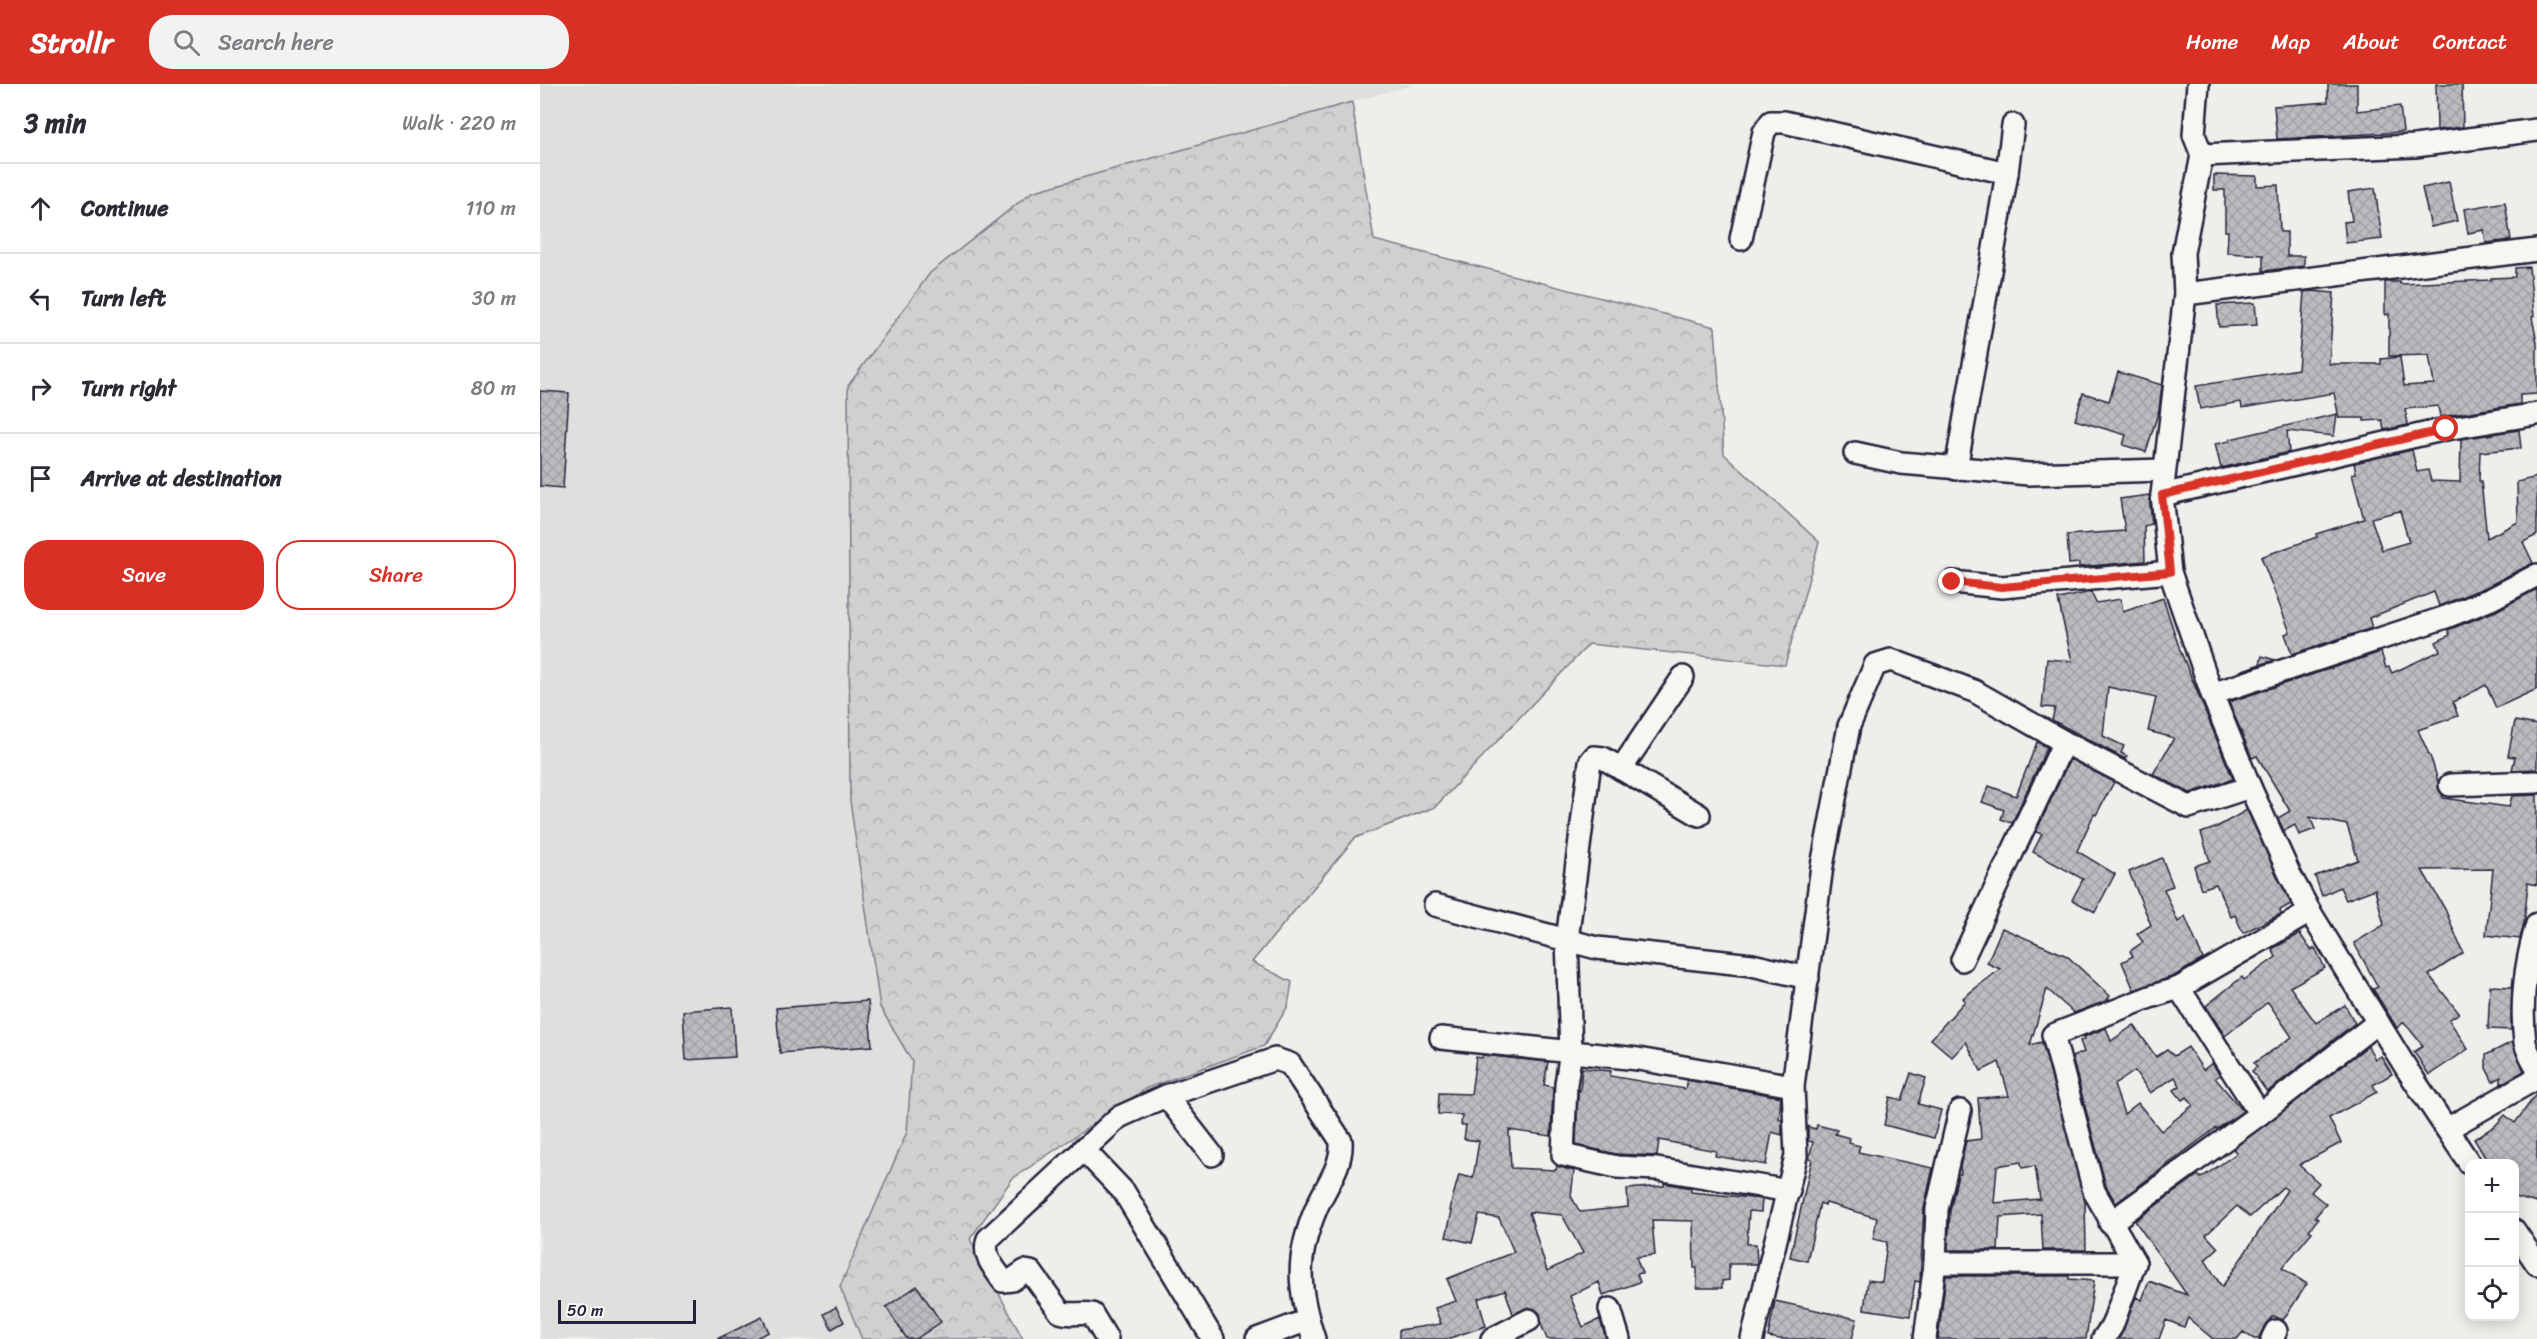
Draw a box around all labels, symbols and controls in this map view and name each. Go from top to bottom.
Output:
search box [149,15,569,69]
text: Strollr [30,18,113,67]
text: Search here [218,23,334,62]
text: Home [2186,23,2238,61]
text: Map [2271,23,2310,61]
text: About [2343,23,2400,61]
text: Contact [2433,23,2507,61]
icon: search [170,26,203,59]
text: 3 min [24,100,86,146]
text: Walk · 220 m [402,106,516,141]
text: Continue [81,189,169,228]
text: 110 m [466,191,516,226]
icon: ahead [24,192,57,225]
text: Turn left [81,279,166,318]
text: 30 m [472,281,516,316]
icon: left [24,282,57,315]
text: Turn right [81,369,176,408]
text: 80 m [471,371,516,406]
icon: right [24,372,57,405]
route start [2432,415,2458,441]
text: Arrive at destination [81,459,282,498]
icon: arrive [24,462,57,495]
button: Save [24,540,264,610]
button: Share [276,540,516,610]
route end [1938,568,1964,594]
map controls [2465,1159,2519,1321]
button: + [2465,1159,2519,1213]
button: − [2465,1213,2519,1267]
button: locate [2465,1267,2519,1321]
text: 50 m [567,1296,603,1325]
scale bar [558,1297,696,1324]

